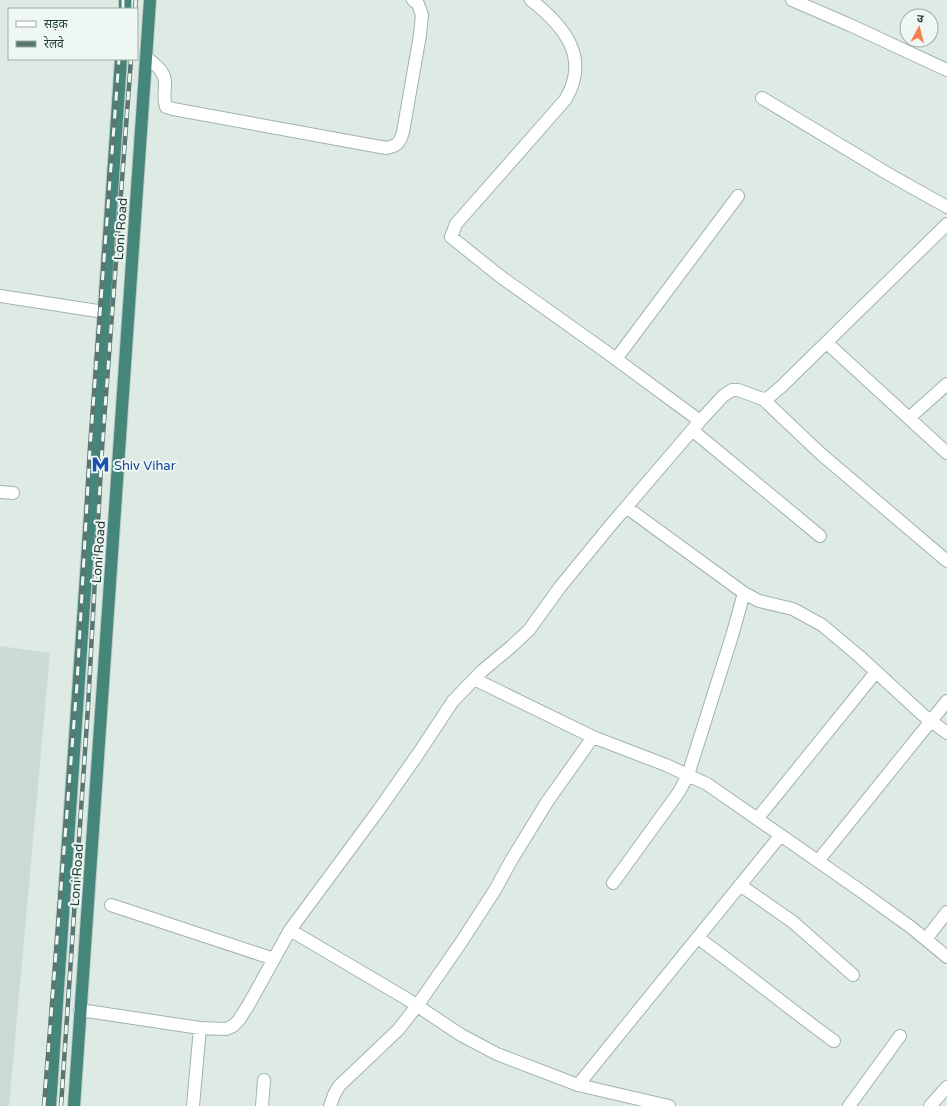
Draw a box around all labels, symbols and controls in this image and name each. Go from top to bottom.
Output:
legend [8,8,138,60]
north arrow [899,8,939,48]
text: उ [916,12,925,25]
text: सड़क [44,17,69,31]
text: रेलवे [44,36,64,51]
street label: Loni Road [111,197,131,261]
metro station icon: Shiv Vihar [91,455,111,475]
place label: Shiv Vihar [114,458,176,474]
street label: Loni Road [89,520,109,584]
street label: Loni Road [67,843,87,907]

